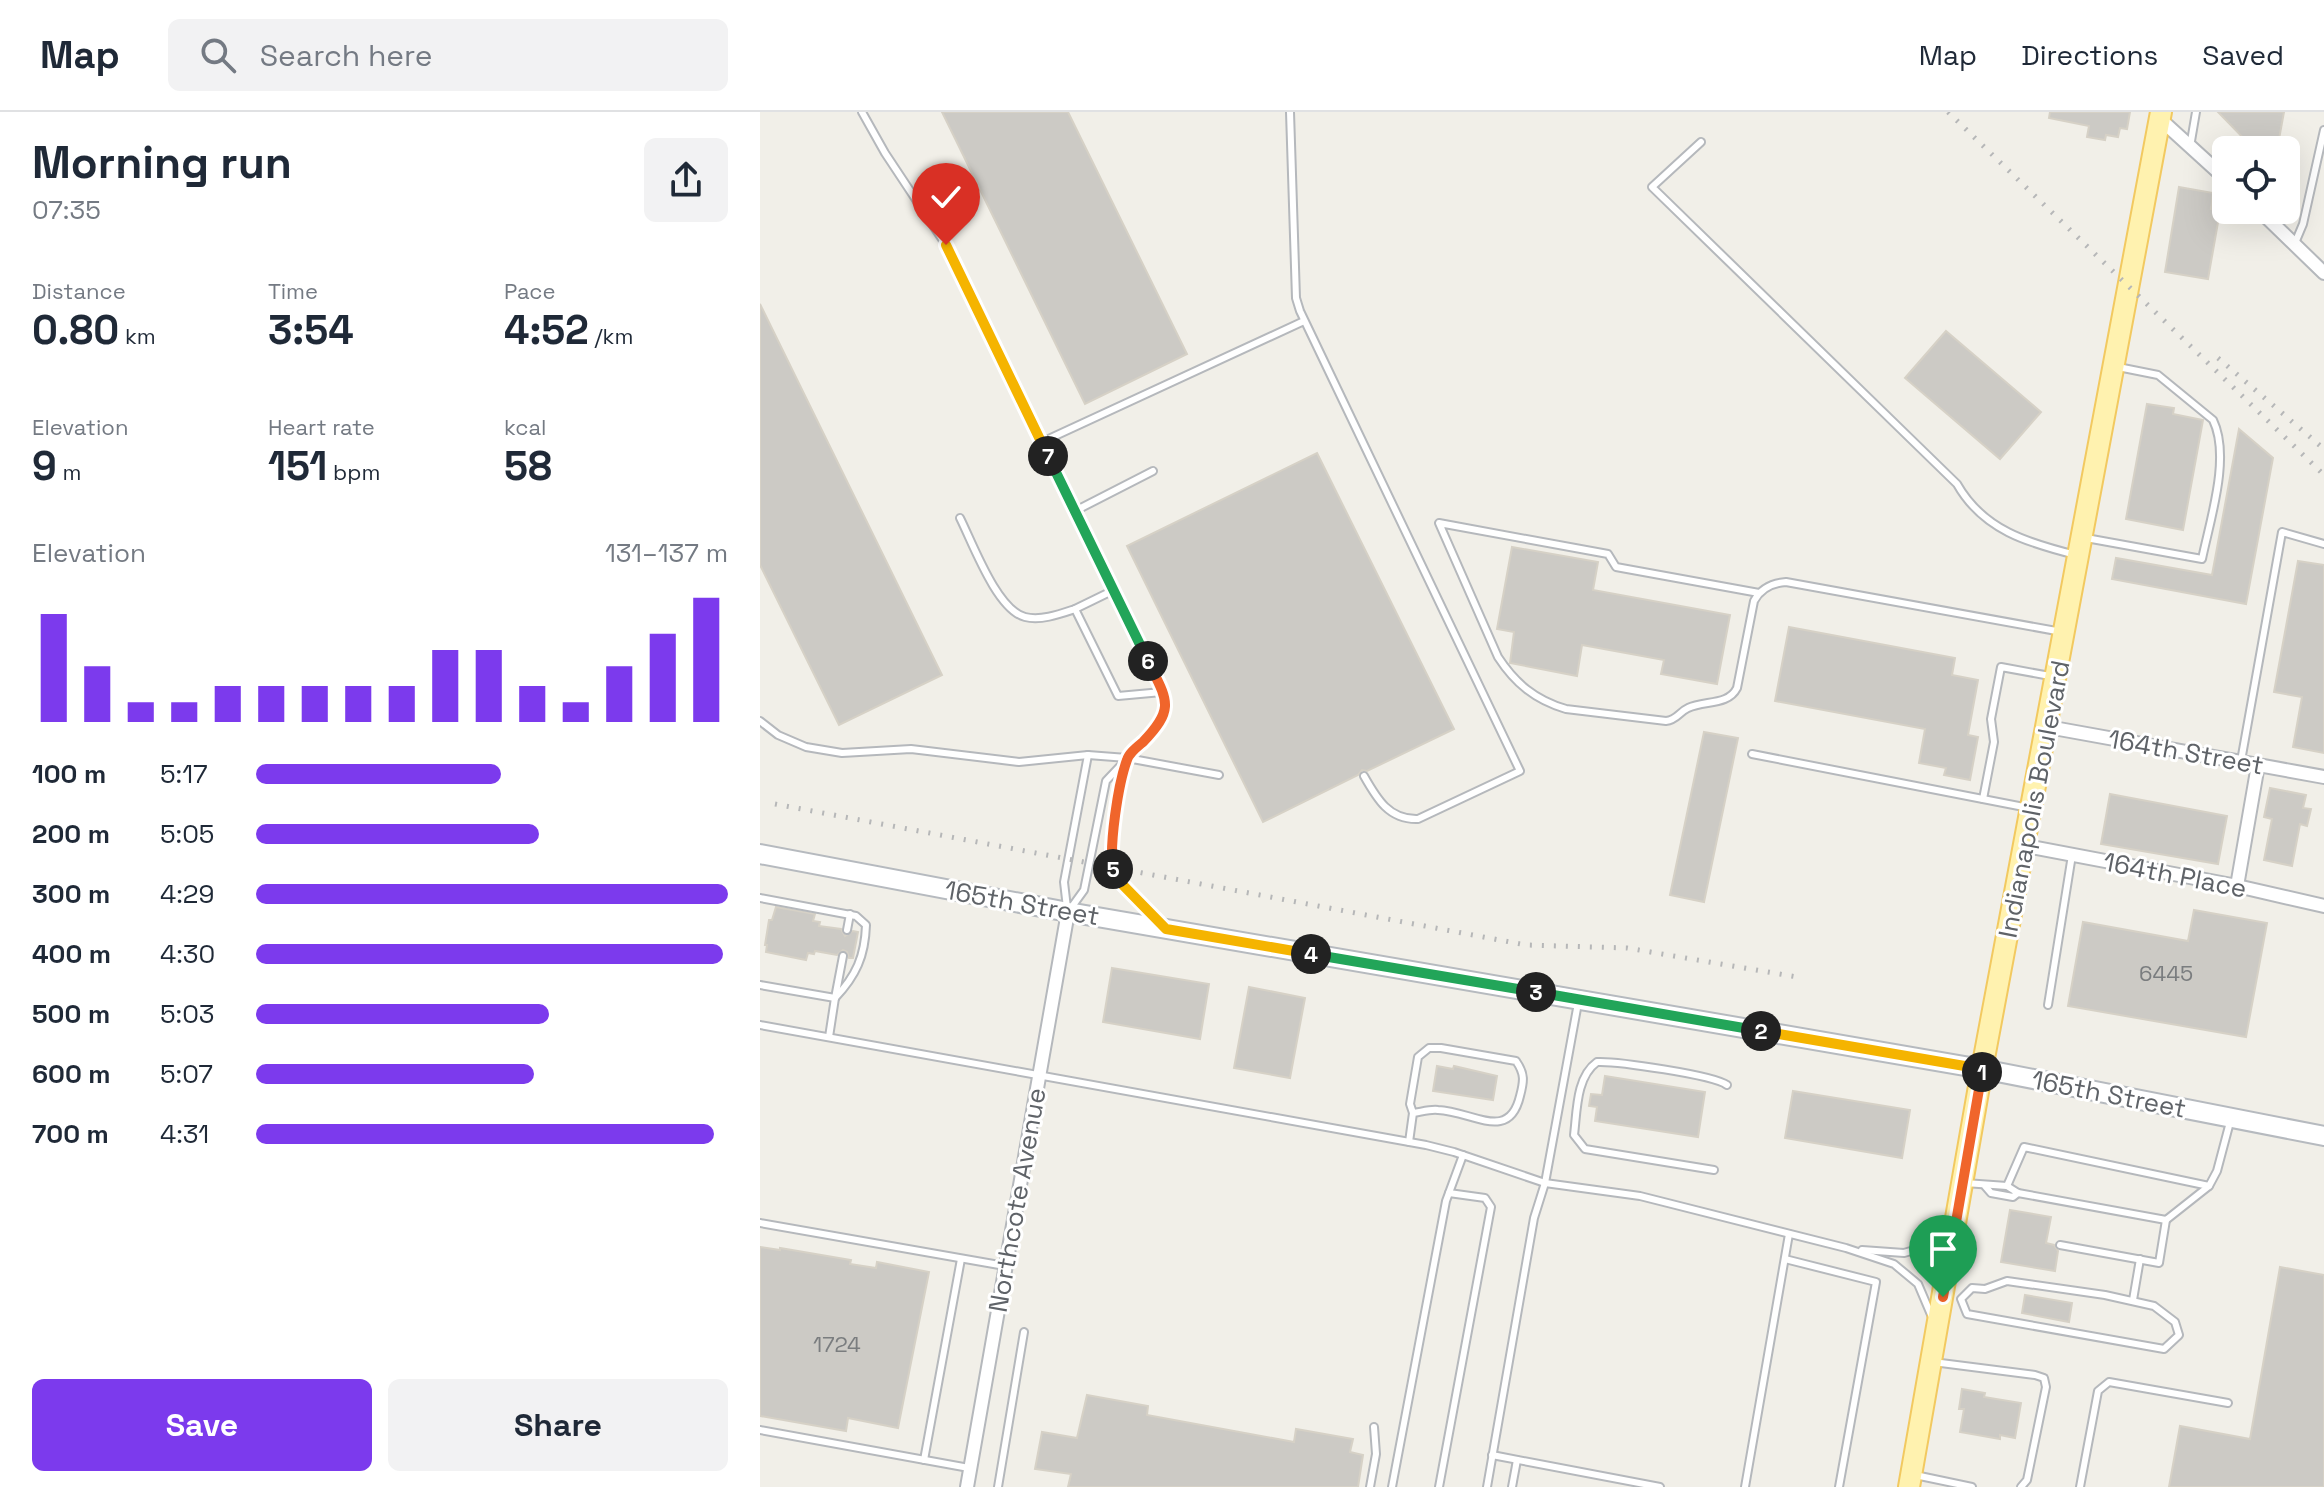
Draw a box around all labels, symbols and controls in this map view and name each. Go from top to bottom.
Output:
search box [168,19,728,91]
text: Map [40,31,120,79]
icon: search [196,33,240,77]
text: Search here [260,36,433,75]
text: Map [1919,37,1977,73]
text: Directions [2021,37,2158,73]
text: Saved [2202,37,2284,73]
text: Morning run [32,135,292,191]
map controls [2212,136,2300,224]
button: locate [2212,136,2300,224]
button: share [644,138,728,222]
pin [912,163,980,245]
icon: check [924,175,968,219]
text: 07:35 [32,193,101,227]
text: Distance [32,277,126,305]
text: Time [268,277,318,305]
text: Pace [504,277,556,305]
text: 0.80 [32,305,119,356]
text: 3:54 [268,305,354,356]
text: 4:52 [504,305,589,356]
text: km [119,322,156,350]
text: /km [589,322,633,350]
text: Elevation [32,413,128,441]
text: Heart rate [268,413,375,441]
text: kcal [504,413,546,441]
pin: 7 [1028,436,1068,476]
text: 9 [32,441,57,492]
text: 151 [268,441,327,492]
text: 58 [504,441,552,492]
text: 7 [1042,442,1054,470]
text: m [57,458,81,486]
text: bpm [327,458,380,486]
text: Elevation [32,536,146,570]
text: 131–137 m [605,536,728,570]
pin: 6 [1128,641,1168,681]
text: 6 [1141,647,1155,675]
street label: Indianapolis Boulevard [1990,657,2078,941]
street label: 164th Street [2106,722,2266,782]
text: 100 m [32,757,106,791]
text: 5:17 [160,757,208,791]
text: 200 m [32,817,110,851]
text: 5:05 [160,817,214,851]
street label: 164th Place [2101,844,2249,906]
pin: 5 [1093,849,1133,889]
text: 5 [1106,855,1120,883]
street label: 165th Street [942,873,1102,933]
text: 300 m [32,877,110,911]
text: 4:29 [160,877,214,911]
pin: 4 [1291,934,1331,974]
text: 400 m [32,937,111,971]
text: 4:30 [160,937,215,971]
text: 4 [1304,940,1318,968]
house number: 6445 [2139,959,2193,987]
pin: 3 [1516,972,1556,1012]
text: 3 [1529,978,1543,1006]
text: 500 m [32,997,110,1031]
text: 5:03 [160,997,215,1031]
pin: 2 [1741,1011,1781,1051]
text: 2 [1754,1017,1768,1045]
pin: 1 [1962,1052,2002,1092]
text: 600 m [32,1057,111,1091]
text: 5:07 [160,1057,213,1091]
text: 1 [1977,1058,1987,1086]
street label: 165th Street [2029,1062,2189,1126]
street label: Northcote Avenue [981,1085,1053,1315]
text: 700 m [32,1117,109,1151]
text: 4:31 [160,1117,209,1151]
pin [1909,1215,1977,1297]
icon: arrive [1921,1227,1965,1271]
house number: 1724 [813,1330,861,1358]
button: Save [32,1379,372,1471]
button: Share [388,1379,728,1471]

